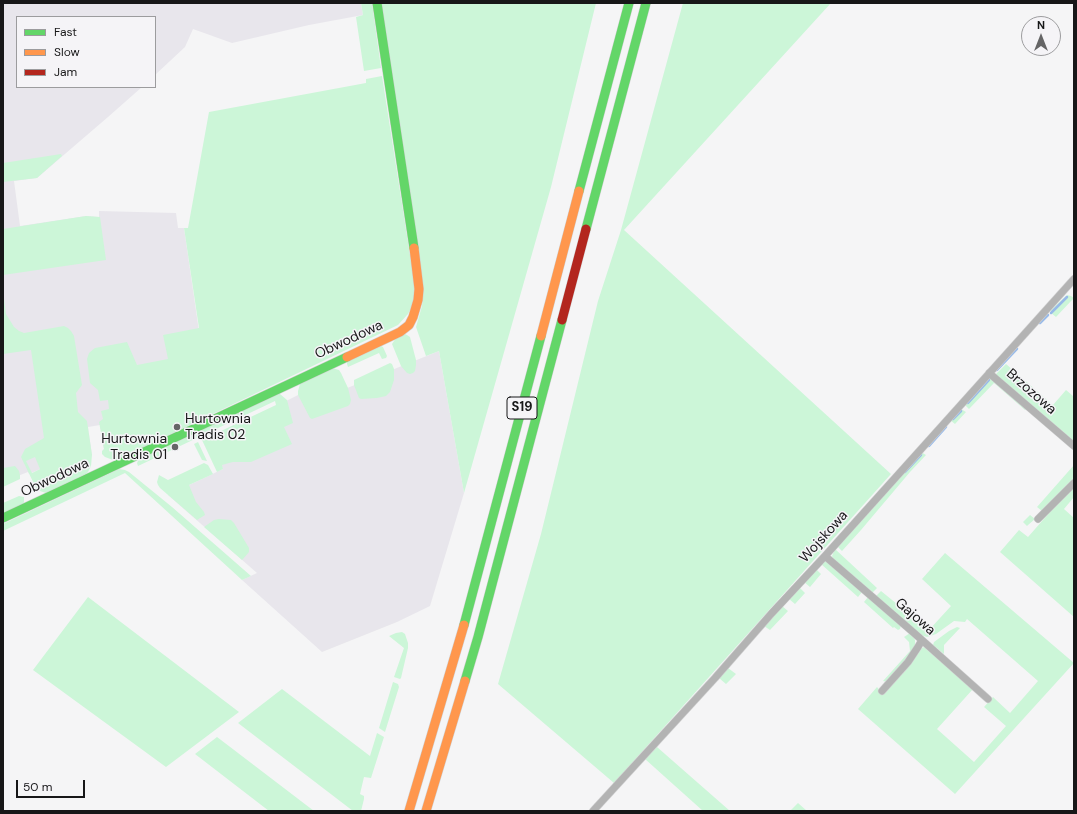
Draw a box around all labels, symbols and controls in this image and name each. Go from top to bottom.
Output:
legend [16,16,156,88]
north arrow [1021,16,1061,56]
text: N [1037,18,1045,32]
text: Fast [54,24,77,40]
text: Slow [54,44,80,60]
text: Jam [54,64,77,80]
street label: Obwodowa [312,317,386,363]
street label: Brzozowa [1003,366,1059,418]
road number: S19 [507,397,537,419]
place label: Hurtownia Tradis 02 [185,411,251,444]
marker: Hurtownia Tradis 02 [172,422,182,432]
place label: Hurtownia Tradis 01 [101,431,167,464]
marker: Hurtownia Tradis 01 [170,442,180,452]
street label: Obwodowa [18,455,92,501]
street label: Wojskowa [796,508,852,566]
street label: Gajowa [891,595,939,639]
scale bar [18,772,87,798]
text: 50 m [23,779,52,795]

